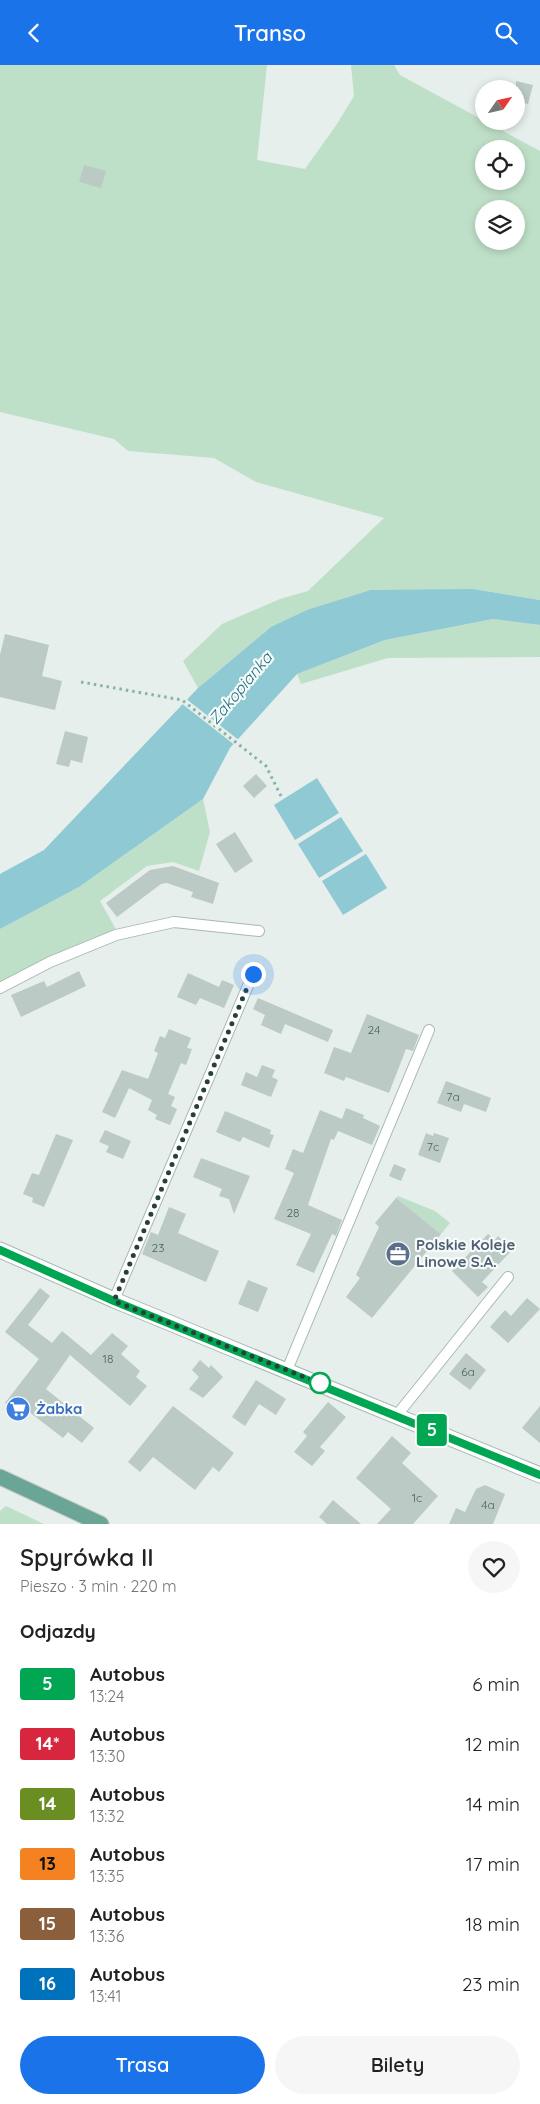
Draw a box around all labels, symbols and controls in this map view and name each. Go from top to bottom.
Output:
icon: back [20,19,48,47]
text: Transo [234,19,306,47]
icon: search [492,19,520,47]
north arrow [475,80,525,130]
map controls [475,80,525,250]
button: locate [475,140,525,190]
button: layers [475,200,525,250]
water label: Zakopianka [204,647,277,728]
your location [241,962,266,987]
house number: 24 [368,1022,380,1037]
house number: 7a [446,1089,460,1104]
house number: 7c [427,1139,439,1154]
house number: 28 [286,1205,300,1220]
place label: Polskie Koleje Linowe S.A. [416,1235,515,1271]
house number: 23 [152,1240,164,1255]
office icon: Polskie Koleje Linowe S.A. [385,1241,411,1267]
house number: 18 [103,1351,113,1366]
house number: 6a [461,1364,475,1379]
unlabelled marker [309,1372,331,1394]
supermarket icon: Żabka [5,1396,31,1422]
place label: Żabka [36,1399,82,1418]
line badge: 5 [416,1414,448,1446]
text: 5 [427,1418,437,1441]
house number: 1c [412,1490,422,1505]
house number: 4a [481,1497,495,1512]
button: heart [468,1541,520,1593]
text: Spyrówka II [20,1542,154,1572]
text: Pieszo · 3 min · 220 m [20,1576,177,1596]
text: Odjazdy [20,1619,96,1643]
text: Autobus [90,1662,165,1686]
text: 5 [42,1672,53,1695]
text: 6 min [472,1672,520,1696]
text: 13:24 [90,1686,124,1706]
text: Autobus [90,1722,165,1746]
text: 14* [35,1732,60,1755]
text: 12 min [465,1732,520,1756]
text: 13:30 [90,1746,125,1766]
text: Autobus [90,1782,165,1806]
text: 14 [39,1792,56,1815]
text: 14 min [466,1792,520,1816]
text: 13:32 [90,1806,125,1826]
text: Autobus [90,1842,165,1866]
text: 13 [39,1852,56,1875]
text: 17 min [466,1852,520,1876]
text: 13:35 [90,1866,124,1886]
text: Autobus [90,1902,165,1926]
text: 15 [39,1912,56,1935]
text: 18 min [465,1912,520,1936]
text: 13:36 [90,1926,124,1946]
text: Autobus [90,1962,165,1986]
text: 16 [39,1972,56,1995]
text: 23 min [462,1972,520,1996]
text: 13:41 [90,1986,122,2006]
button: Trasa [20,2036,265,2094]
button: Bilety [275,2036,520,2094]

